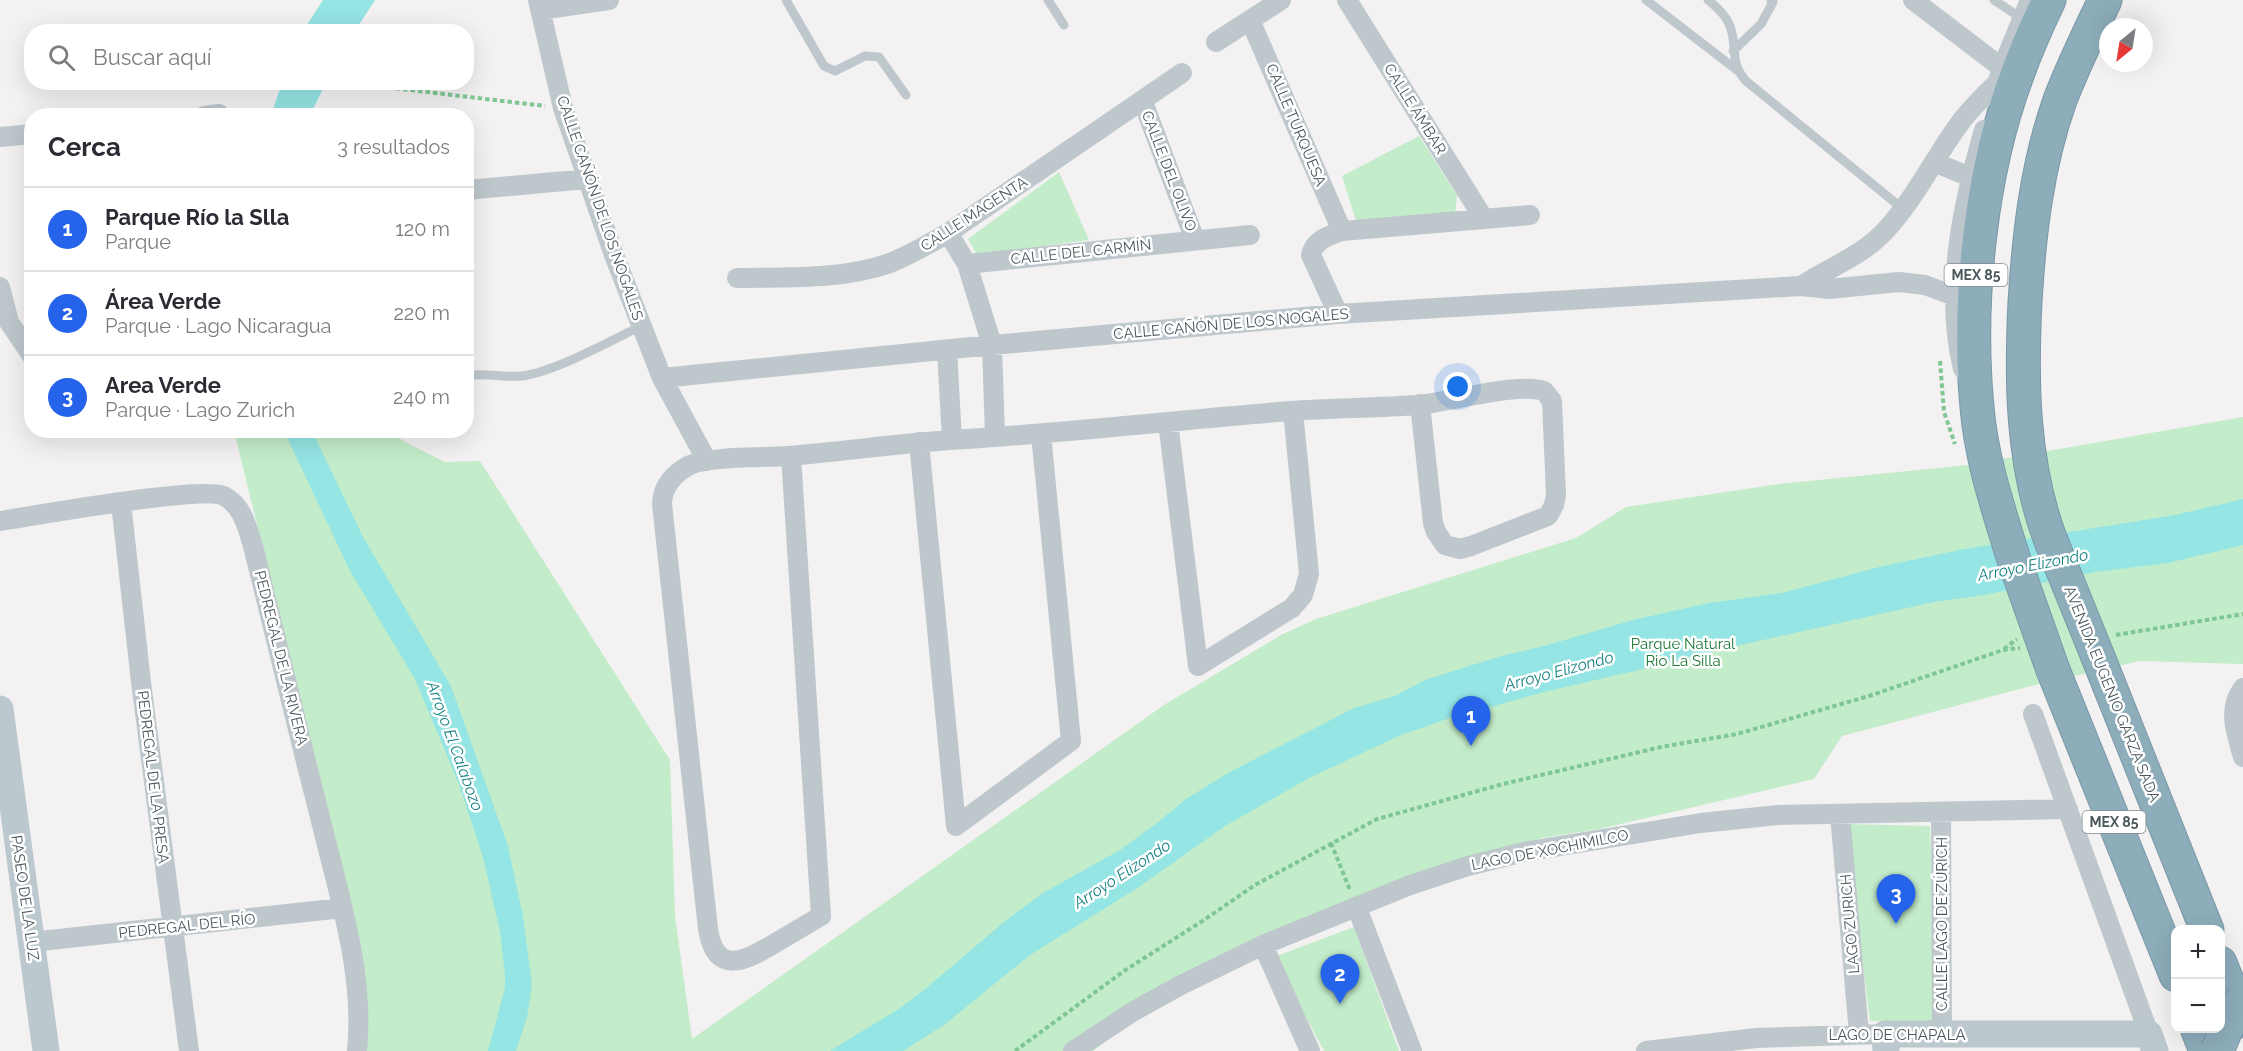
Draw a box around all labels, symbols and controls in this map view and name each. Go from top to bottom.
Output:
north arrow [2099,18,2153,72]
search box [24,24,474,90]
icon: search [45,41,78,74]
text: Buscar aquí [93,44,212,70]
street label: CALLE ÁMBAR [1380,60,1450,158]
street label: CALLE TURQUESA [1262,61,1330,189]
street label: CALLE CAÑÓN DE LOS NOGALES [553,93,647,323]
street label: CALLE DEL OLIVO [1138,108,1200,234]
text: Cerca [48,132,121,162]
text: 3 resultados [337,135,450,159]
street label: CALLE MAGENTA [917,173,1031,255]
text: Parque Río la Slla [105,204,289,230]
text: 1 [63,217,72,241]
text: 120 m [395,217,450,241]
text: Parque [105,230,171,254]
street label: CALLE DEL CARMÍN [1010,236,1152,268]
road number: MEX 85 [1944,264,2008,286]
text: Área Verde [105,288,221,314]
text: 2 [62,301,73,325]
text: 220 m [393,301,450,325]
street label: CALLE CAÑÓN DE LOS NOGALES [1113,305,1349,343]
text: Parque · Lago Nicaragua [105,314,332,338]
text: Area Verde [105,372,221,398]
your location [1443,372,1472,401]
text: 3 [62,385,73,409]
text: 240 m [393,385,450,409]
text: Parque · Lago Zurich [105,398,295,422]
water label: Arroyo Elizondo [1975,545,2090,585]
street label: PEDREGAL DE LA RIVERA [251,569,311,747]
street label: AVENIDA EUGENIO GARZA SADA [2060,583,2164,805]
park label: Parque Natural Rio La Silla [1631,635,1736,670]
water label: Arroyo Elizondo [1501,647,1616,695]
water label: Arroyo El Calabozo [422,678,487,814]
street label: PEDREGAL DE LA PRESA [133,690,173,864]
pin: 1 [1452,696,1490,746]
road number: MEX 85 [2082,811,2146,833]
street label: LAGO DE XOCHIMILCO [1470,826,1630,874]
street label: PASEO DE LA LUZ [7,834,43,962]
water label: Arroyo Elizondo [1069,836,1174,913]
street label: CALLE LAGO DE ZÚRICH [1933,837,1951,1011]
street label: LAGO ZURICH [1837,873,1863,975]
pin: 3 [1876,874,1916,924]
street label: PEDREGAL DEL RÍO [118,910,256,942]
map controls [2171,925,2225,1033]
button: + [2171,925,2225,979]
pin: 2 [1320,954,1360,1004]
button: − [2171,979,2225,1033]
street label: LAGO DE CHAPALA [1828,1026,1966,1044]

